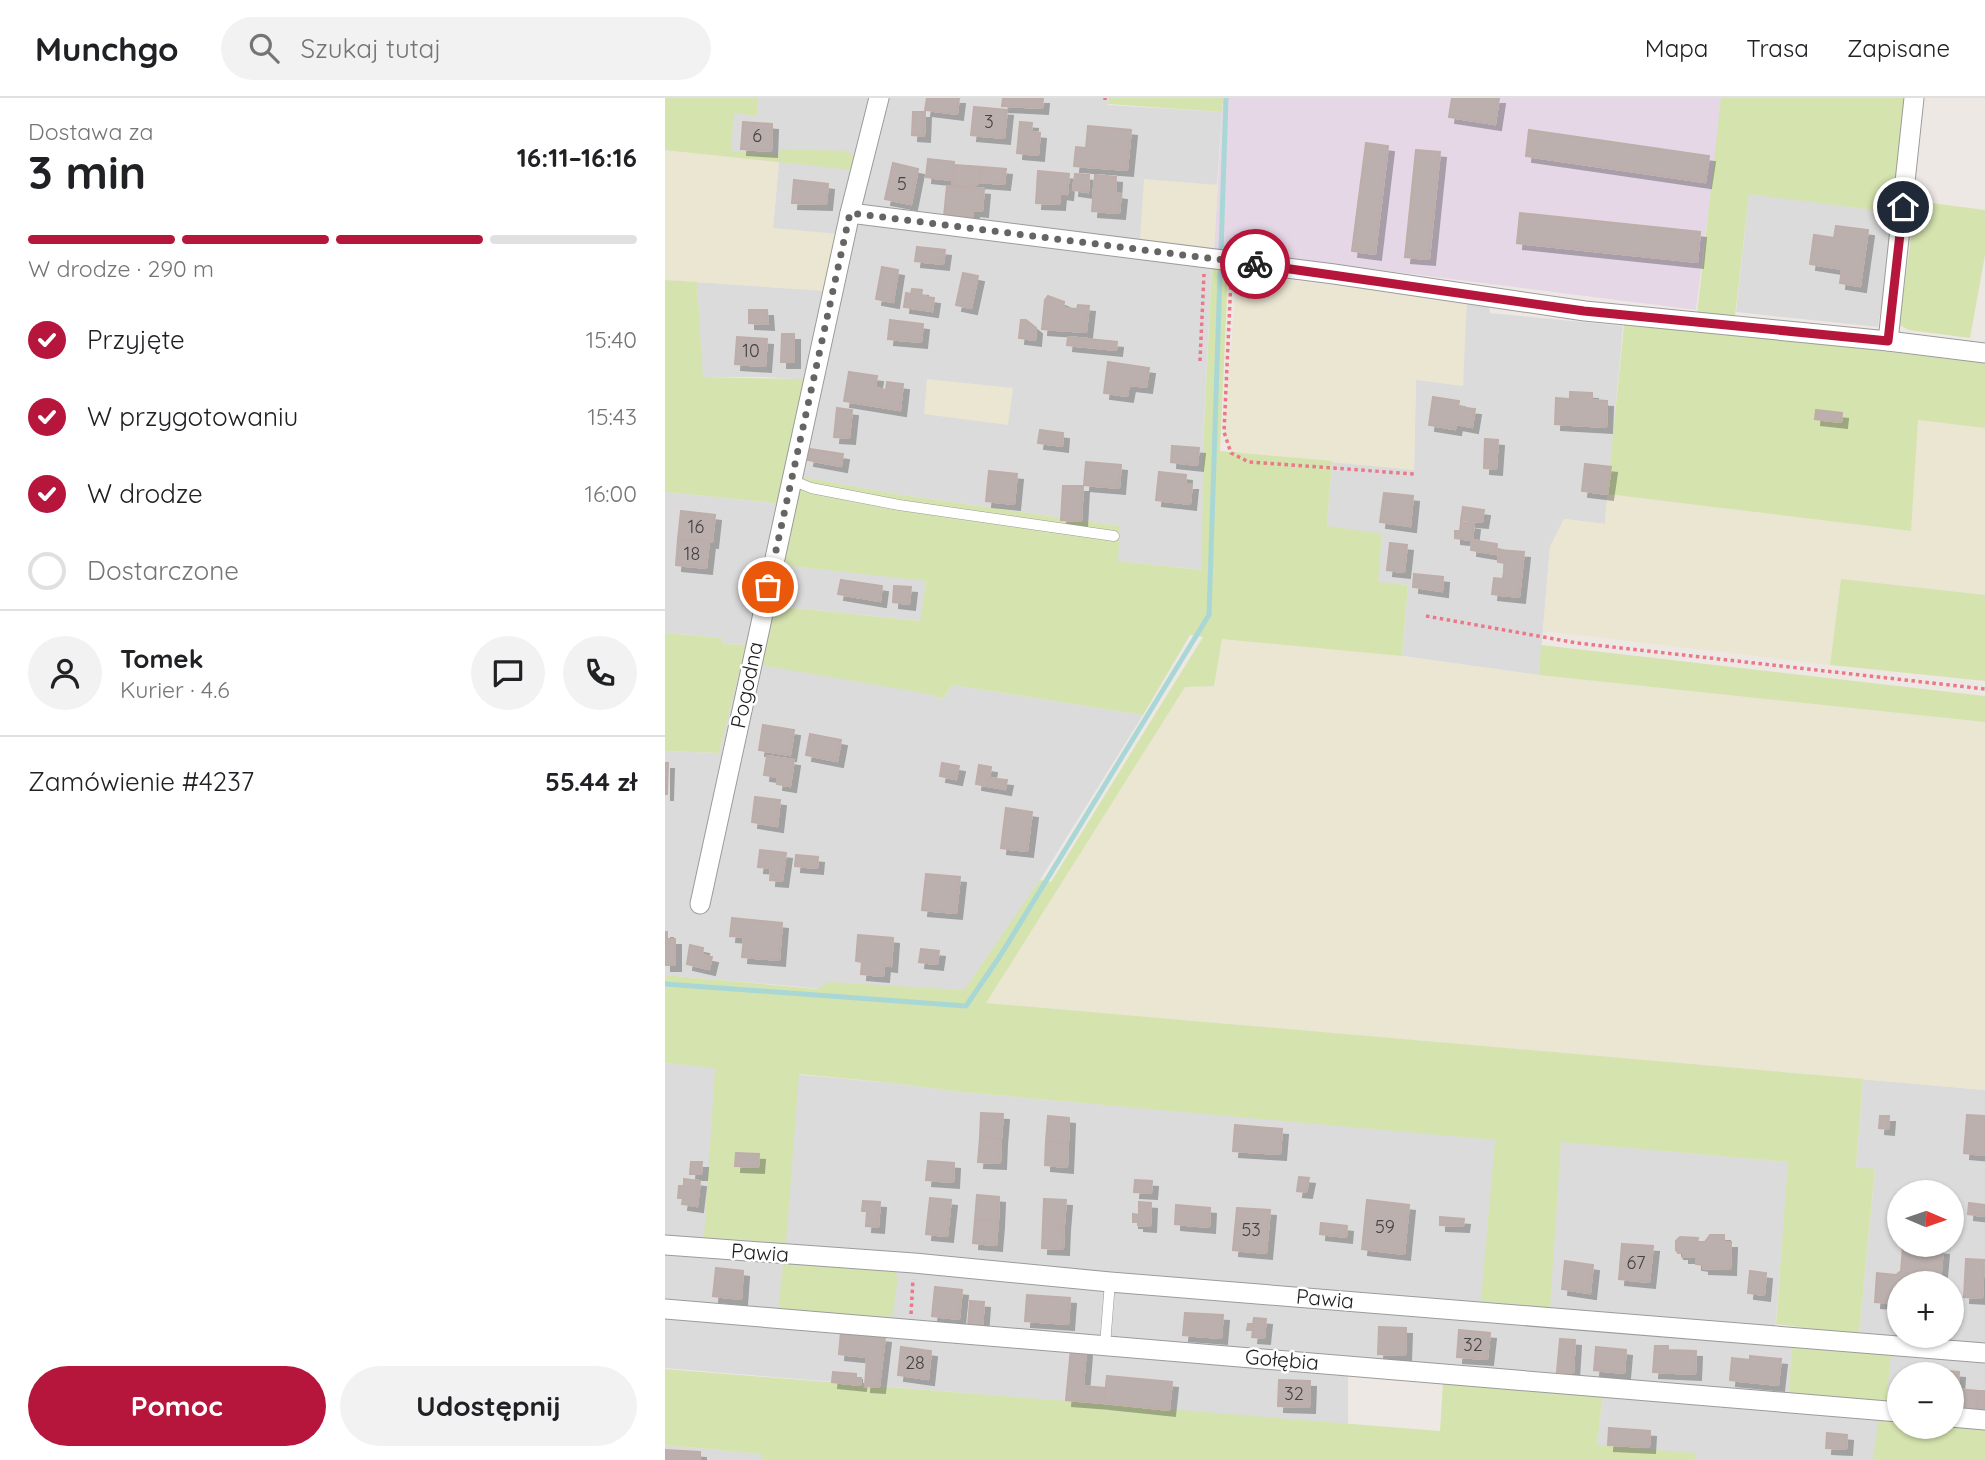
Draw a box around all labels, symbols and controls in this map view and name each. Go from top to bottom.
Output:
search box [221,17,711,80]
text: Munchgo [35,28,179,69]
icon: search [245,29,283,67]
text: Szukaj tutaj [301,32,441,65]
text: Mapa [1645,33,1708,63]
text: Trasa [1746,33,1809,63]
text: Zapisane [1847,33,1950,63]
house number: 3 [984,110,994,133]
text: Dostawa za [28,117,154,146]
house number: 6 [752,124,762,147]
text: 16:11–16:16 [517,141,637,174]
text: 3 min [28,143,146,201]
house number: 5 [897,172,907,195]
pin [1873,177,1933,237]
icon: home [1884,188,1922,226]
courier [1220,229,1290,299]
icon: bike [1236,245,1274,283]
text: W drodze · 290 m [28,254,214,283]
icon: check [28,321,66,359]
text: Przyjęte [87,323,185,356]
text: 15:40 [586,325,637,354]
house number: 10 [742,339,760,362]
icon: check [28,398,66,436]
text: W przygotowaniu [87,400,298,433]
text: 15:43 [587,402,637,431]
icon: check [28,475,66,513]
text: W drodze [87,477,203,510]
text: 16:00 [584,479,637,508]
house number: 16 [688,515,704,538]
house number: 18 [684,542,700,565]
text: Dostarczone [87,554,239,587]
pin [738,557,798,617]
icon: bag [749,568,787,606]
button: person [28,636,102,710]
button: chat [471,636,545,710]
button: phone [563,636,637,710]
street label: Pogodna [724,639,768,731]
text: Tomek [120,642,204,675]
text: Kurier · 4.6 [120,675,230,704]
text: Zamówienie #4237 [28,765,254,798]
text: 55.44 zł [545,765,637,798]
north arrow [1887,1180,1963,1256]
map controls [1887,1180,1964,1439]
house number: 59 [1375,1215,1395,1238]
house number: 53 [1241,1218,1261,1241]
street label: Pawia [730,1237,790,1267]
house number: 67 [1627,1251,1645,1274]
button: + [1887,1271,1964,1348]
street label: Pawia [1295,1283,1355,1313]
house number: 32 [1463,1333,1483,1356]
street label: Gołębia [1244,1343,1320,1375]
house number: 28 [905,1351,925,1374]
button: − [1887,1362,1964,1439]
button: Pomoc [28,1366,326,1446]
button: Udostępnij [340,1366,637,1446]
house number: 32 [1284,1382,1304,1405]

